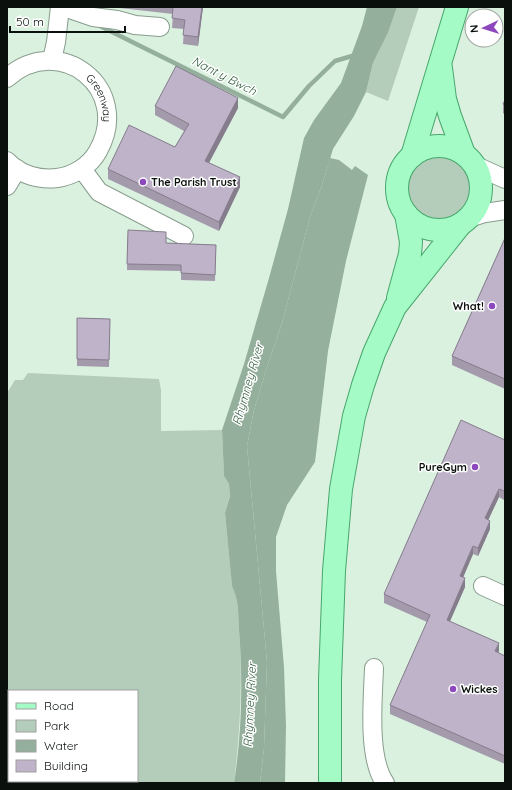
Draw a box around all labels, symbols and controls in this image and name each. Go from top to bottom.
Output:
scale bar [10,8,125,34]
north arrow [464,8,504,48]
text: 50 m [16,14,44,29]
text: N [467,24,481,33]
water label: Nant y Bwch [190,53,259,98]
street label: Greenway [83,71,114,122]
place label: The Parish Trust [151,175,237,189]
marker: The Parish Trust [138,177,148,187]
place label: What! [453,299,484,313]
marker: What! [487,301,497,311]
water label: Rhymney River [229,340,267,427]
place label: PureGym [419,460,467,474]
marker: PureGym [470,462,480,472]
water label: Rhymney River [240,661,259,748]
place label: Wickes [461,682,498,696]
marker: Wickes [448,684,458,694]
legend [8,690,138,782]
text: Road [44,698,74,713]
text: Park [44,718,69,733]
text: Water [44,738,79,753]
text: Building [44,758,88,773]

